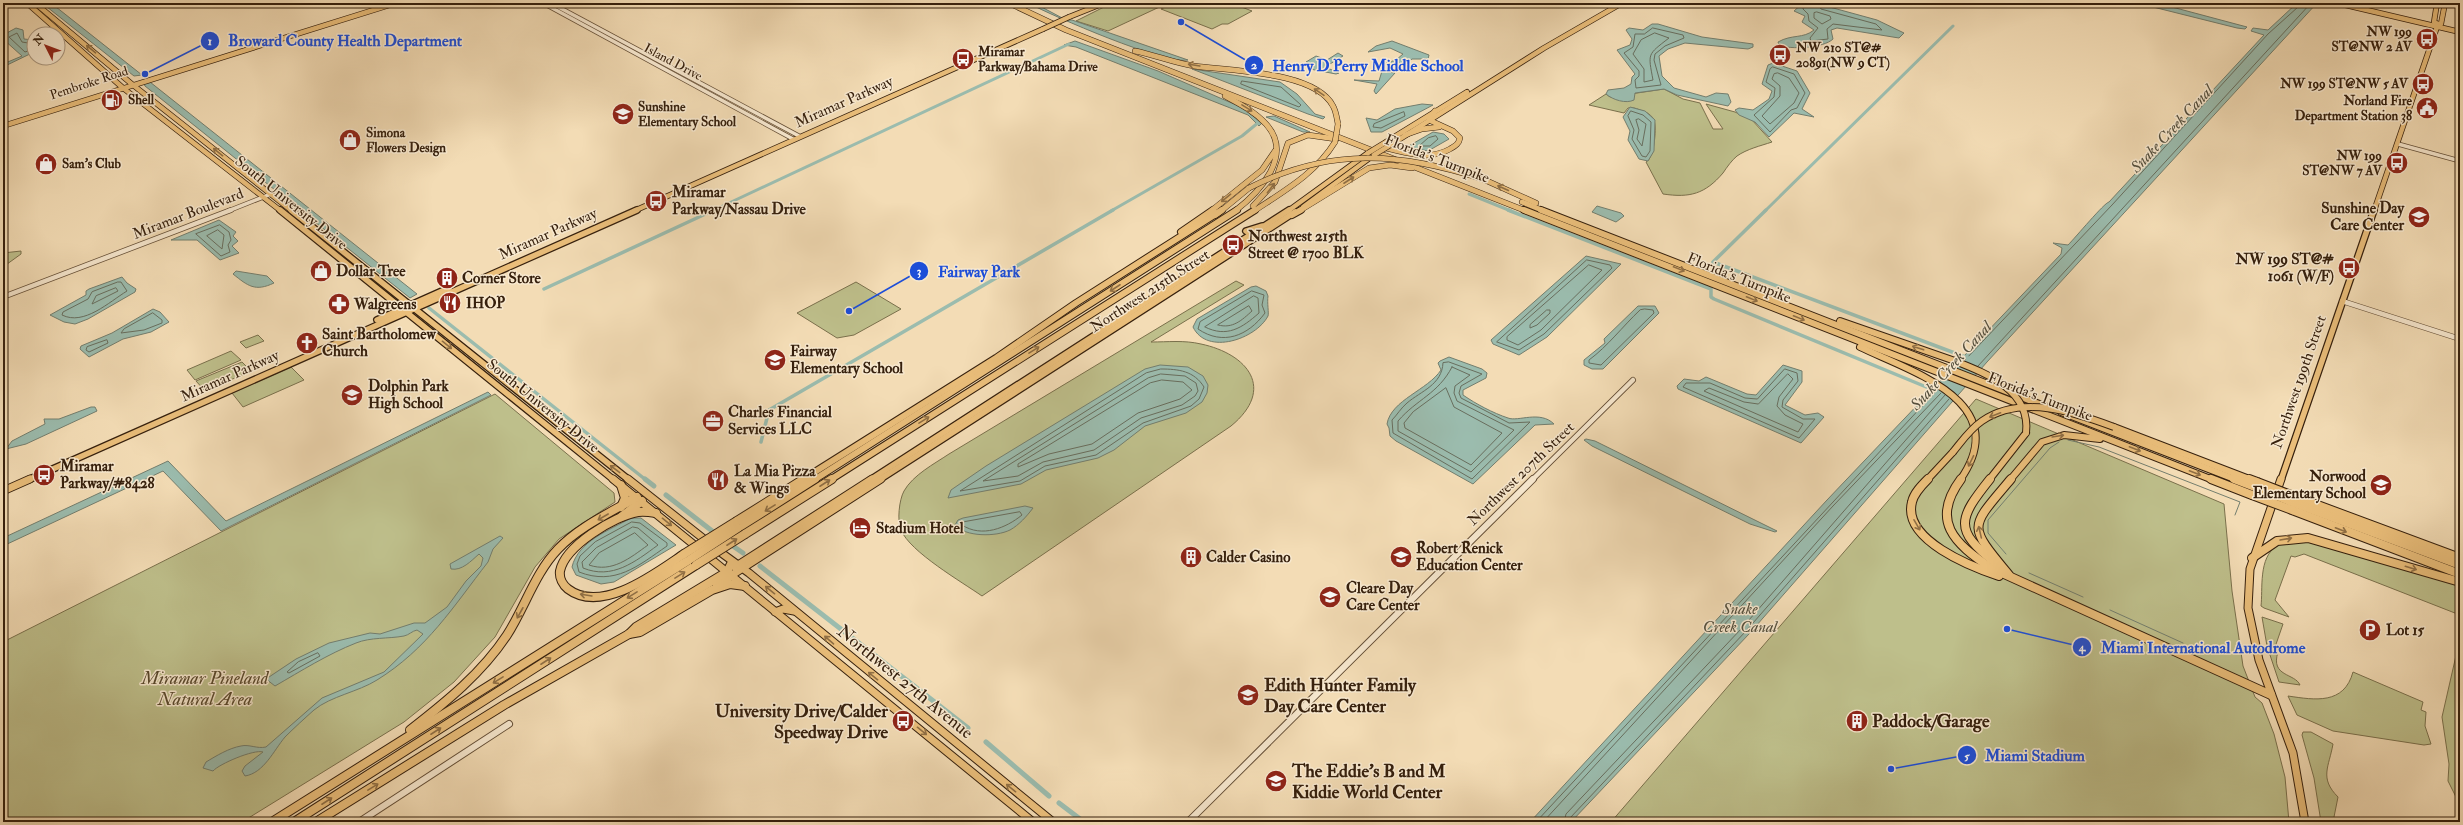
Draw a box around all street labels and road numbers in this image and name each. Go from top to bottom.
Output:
street label: Island Drive [641,40,705,84]
street label: Pembroke Road [48,63,131,103]
street label: Miramar Parkway [792,72,897,132]
street label: Florida's Turnpike [1382,130,1492,189]
street label: South University Drive [231,152,351,254]
street label: Miramar Boulevard [130,184,247,244]
street label: Miramar Parkway [496,204,601,264]
street label: Northwest 215th Street [1087,245,1213,337]
street label: Florida's Turnpike [1684,248,1794,308]
street label: Northwest 199th Street [2267,313,2331,451]
street label: Miramar Parkway [178,346,283,406]
street label: South University Drive [483,355,603,457]
street label: Florida's Turnpike [1985,368,2095,427]
street label: Northwest 207th Street [1464,418,1578,530]
street label: Northwest 27th Avenue [832,620,978,744]

